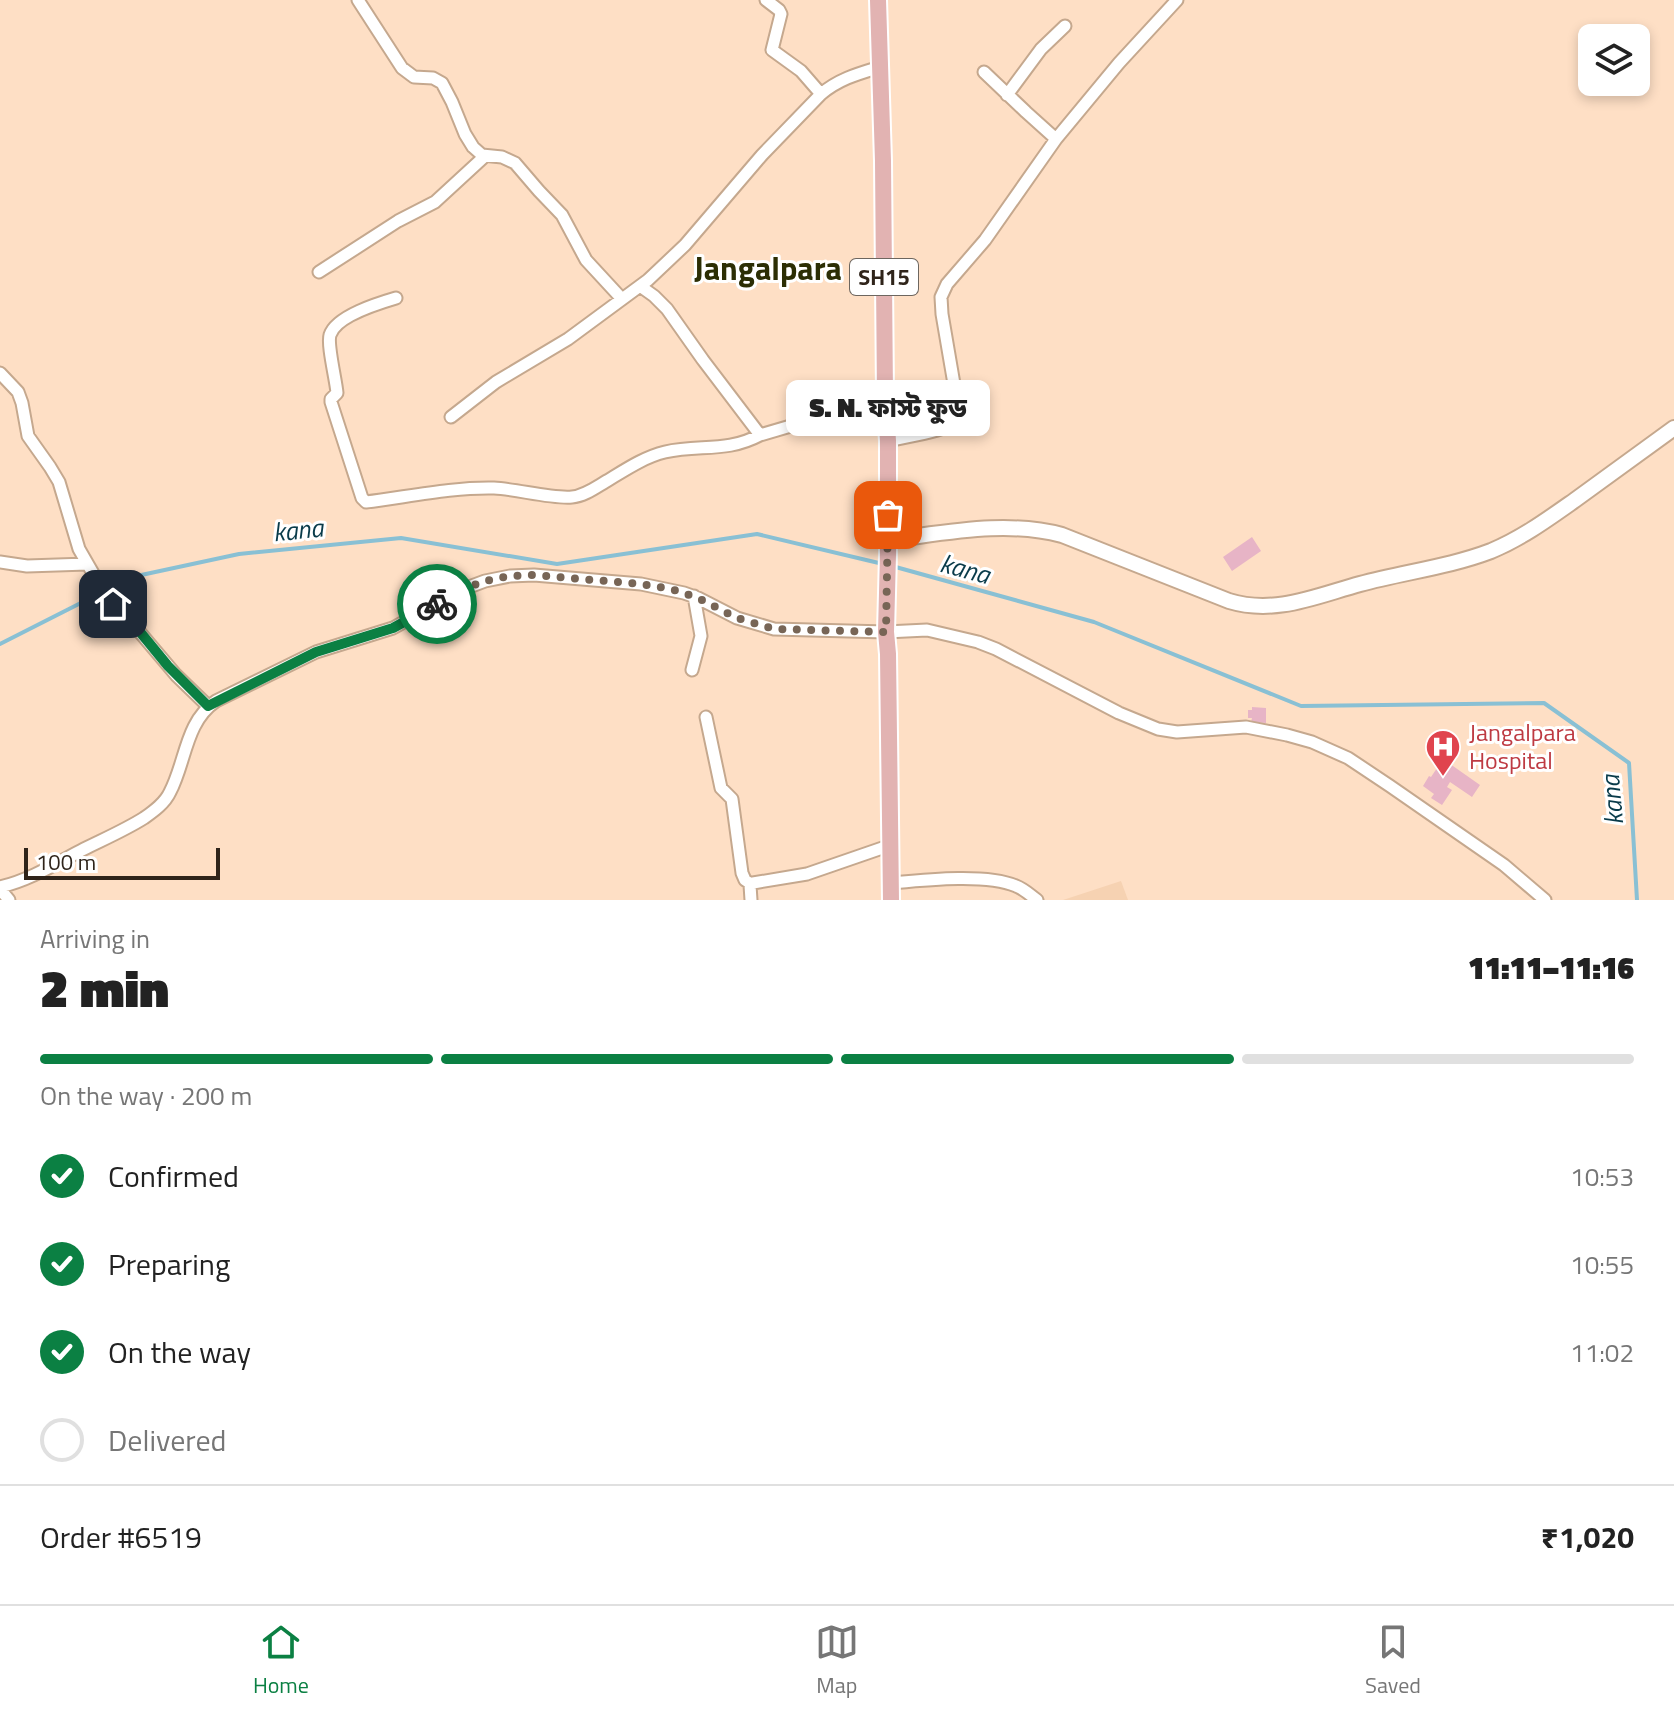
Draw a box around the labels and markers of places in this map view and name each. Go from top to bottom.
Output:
callout: S. N. ফাস্ট ফুড [786,379,990,435]
pin [854,481,922,549]
pin [79,570,147,638]
place label: Jangalpara Hospital [1469,714,1576,778]
hospital icon: Jangalpara Hospital [1424,728,1462,778]

